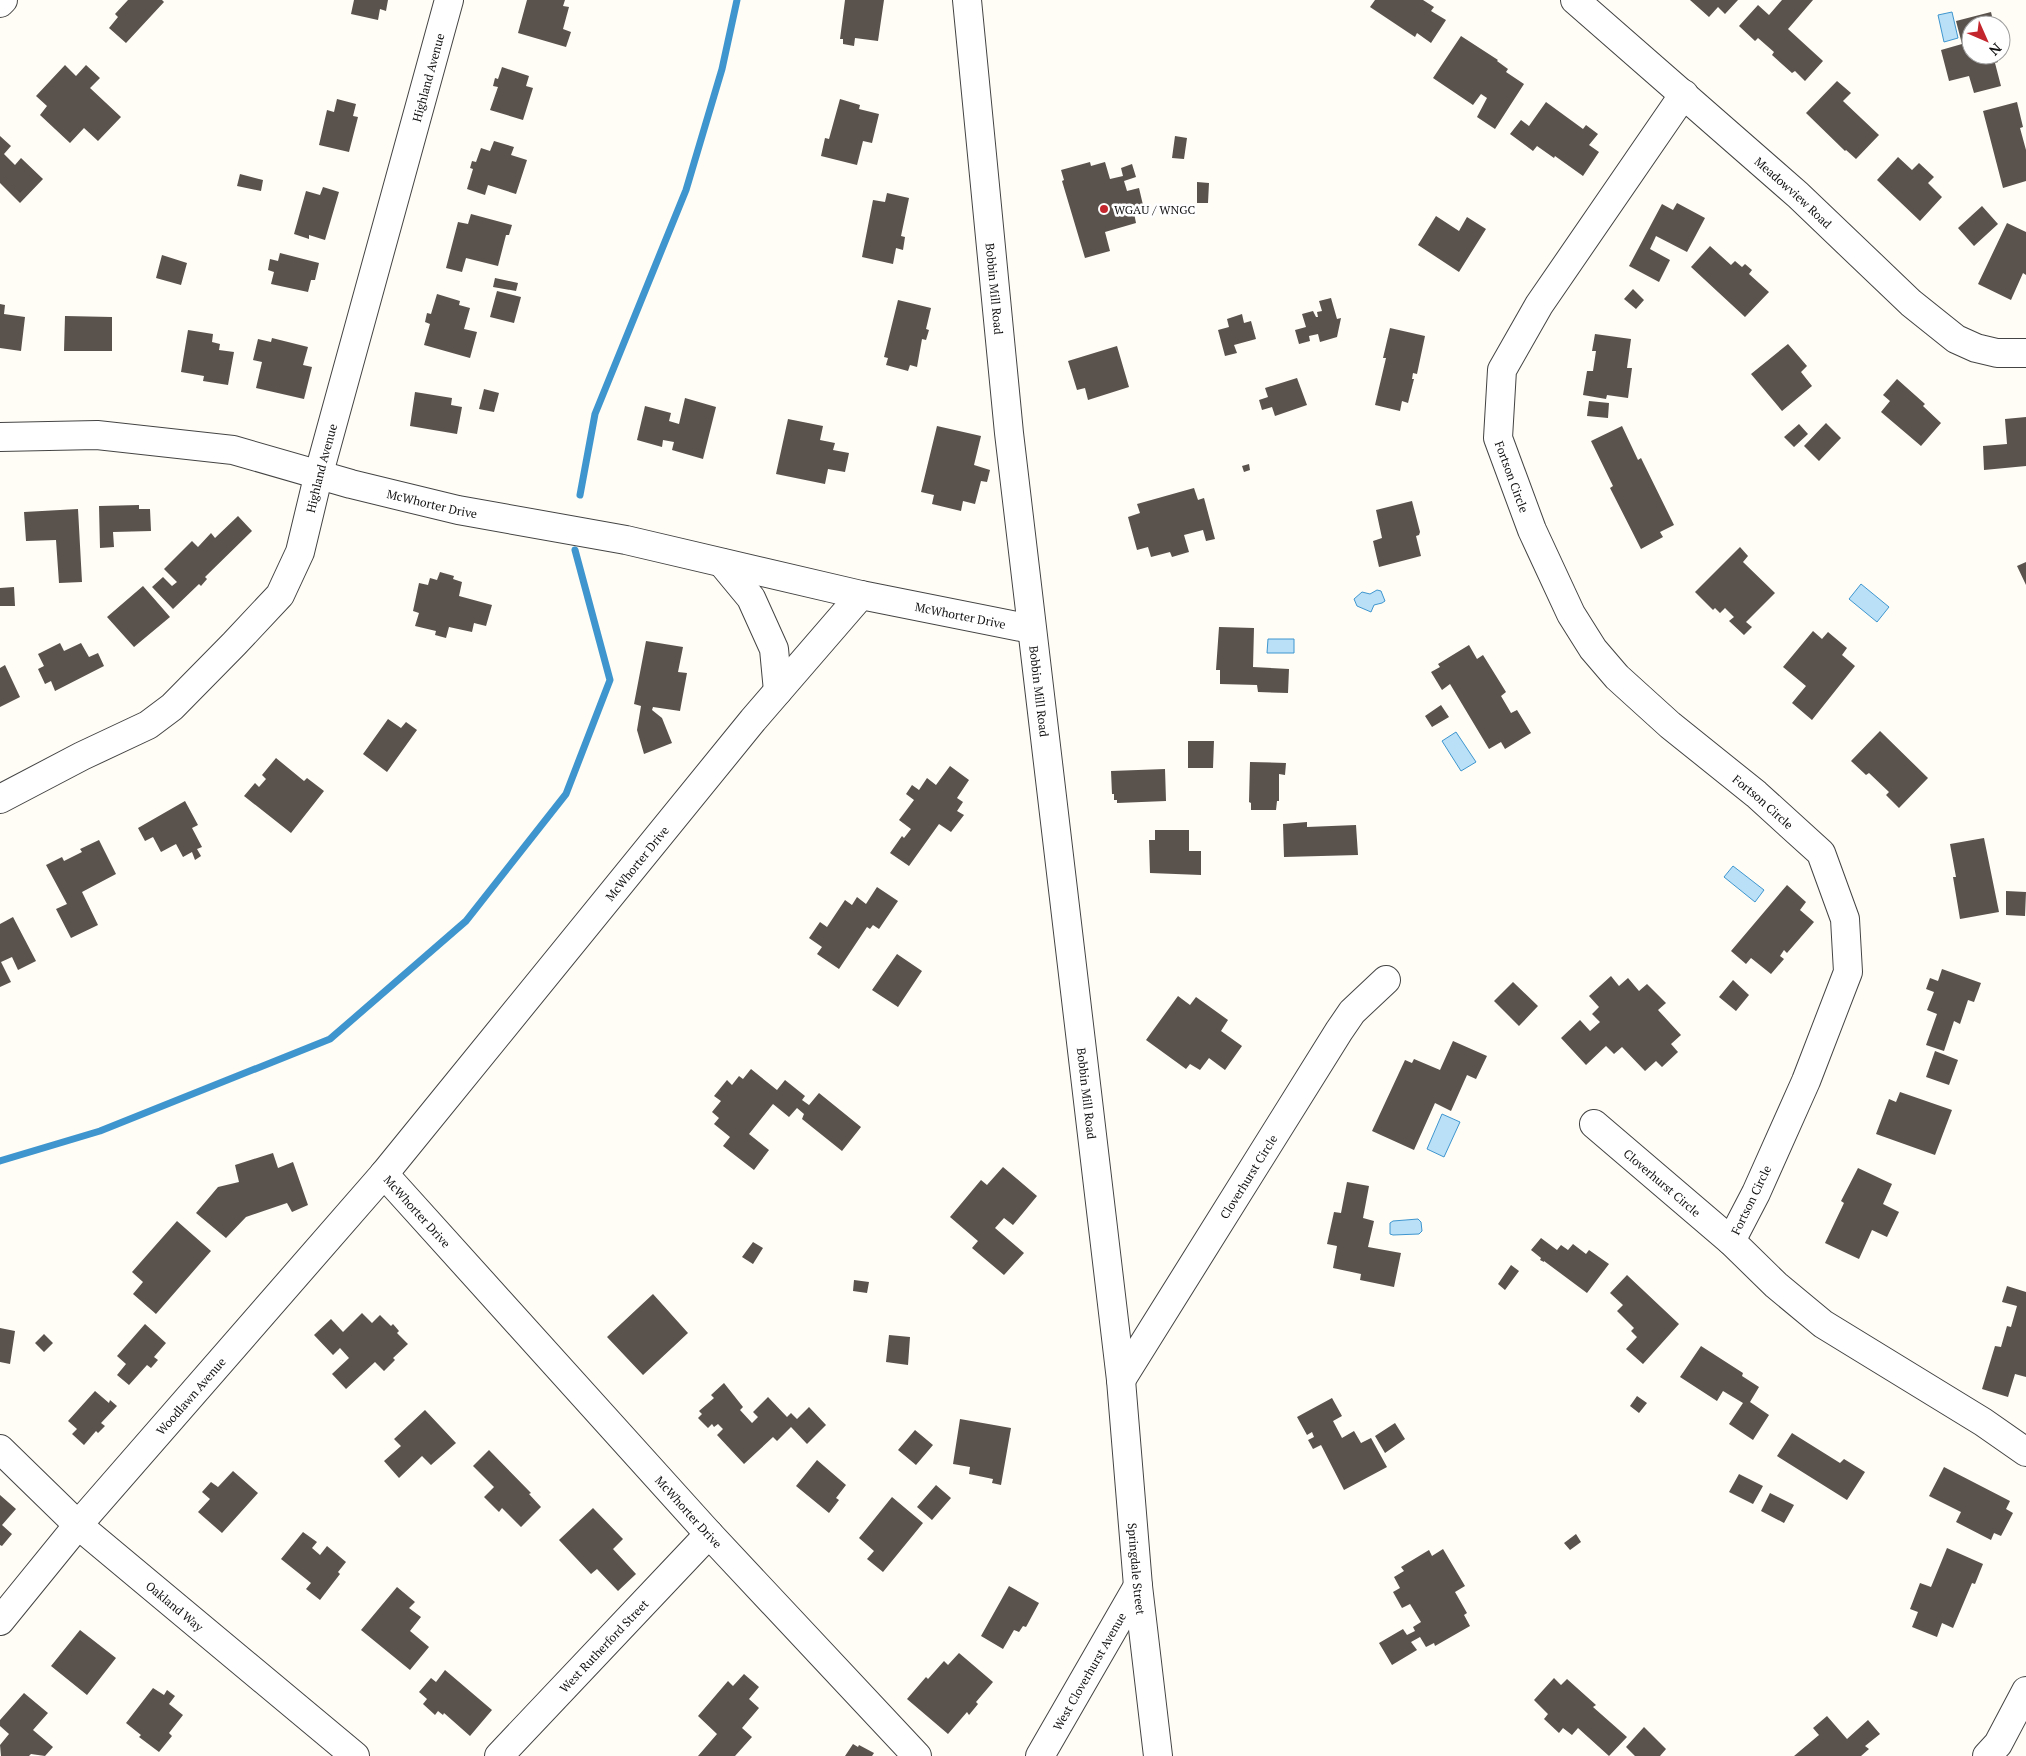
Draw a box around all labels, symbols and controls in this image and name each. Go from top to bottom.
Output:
north arrow [1961,15,2011,65]
street label: Highland Avenue [408,31,447,123]
text: N [1985,39,2006,60]
street label: Meadowview Road [1752,153,1835,231]
place label: WGAU / WNGC [1114,202,1196,217]
marker: WGAU / WNGC [1098,203,1110,215]
street label: Bobbin Mill Road [983,242,1007,335]
street label: Highland Avenue [302,422,340,514]
street label: Fortson Circle [1492,439,1532,514]
street label: McWhorter Drive [385,486,478,521]
street label: McWhorter Drive [914,598,1007,631]
street label: Bobbin Mill Road [1027,645,1052,738]
street label: Fortson Circle [1730,771,1797,832]
street label: McWhorter Drive [602,823,672,904]
street label: Bobbin Mill Road [1074,1047,1100,1140]
street label: Cloverhurst Circle [1216,1131,1280,1221]
street label: Cloverhurst Circle [1621,1145,1704,1220]
street label: Fortson Circle [1728,1163,1774,1237]
street label: McWhorter Drive [381,1172,454,1250]
street label: Woodlawn Avenue [153,1354,228,1438]
street label: McWhorter Drive [652,1472,725,1551]
street label: Springdale Street [1125,1522,1149,1616]
street label: Oakland Way [143,1578,207,1635]
street label: West Rutherford Street [556,1596,651,1695]
street label: West Cloverhurst Avenue [1049,1609,1129,1733]

